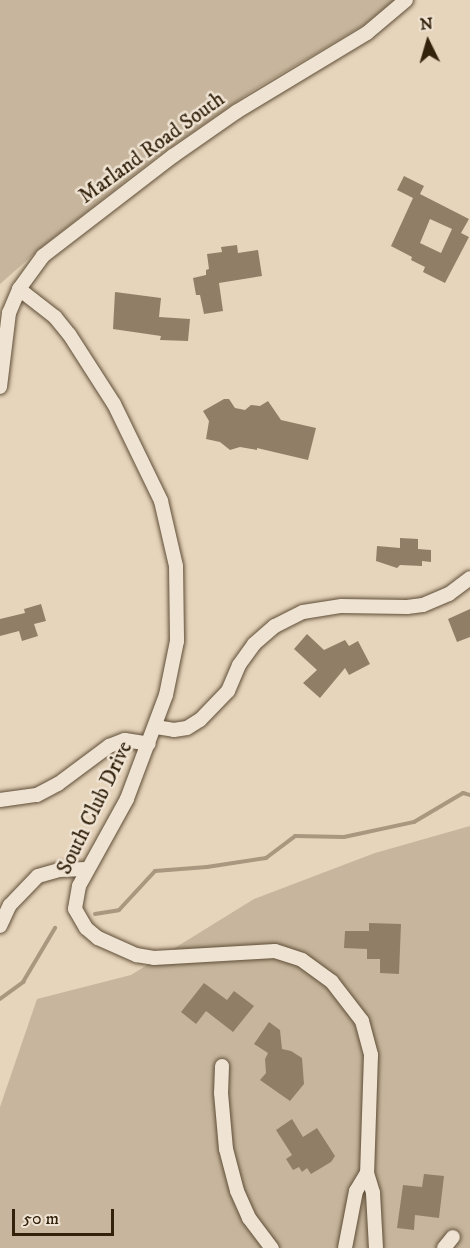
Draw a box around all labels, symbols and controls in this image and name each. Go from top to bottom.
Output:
north arrow [398,12,458,72]
text: N [419,14,434,35]
street label: Marland Road South [74,87,230,209]
street label: South Club Drive [52,737,138,879]
scale bar [15,1197,117,1235]
text: 50 m [23,1208,59,1230]

